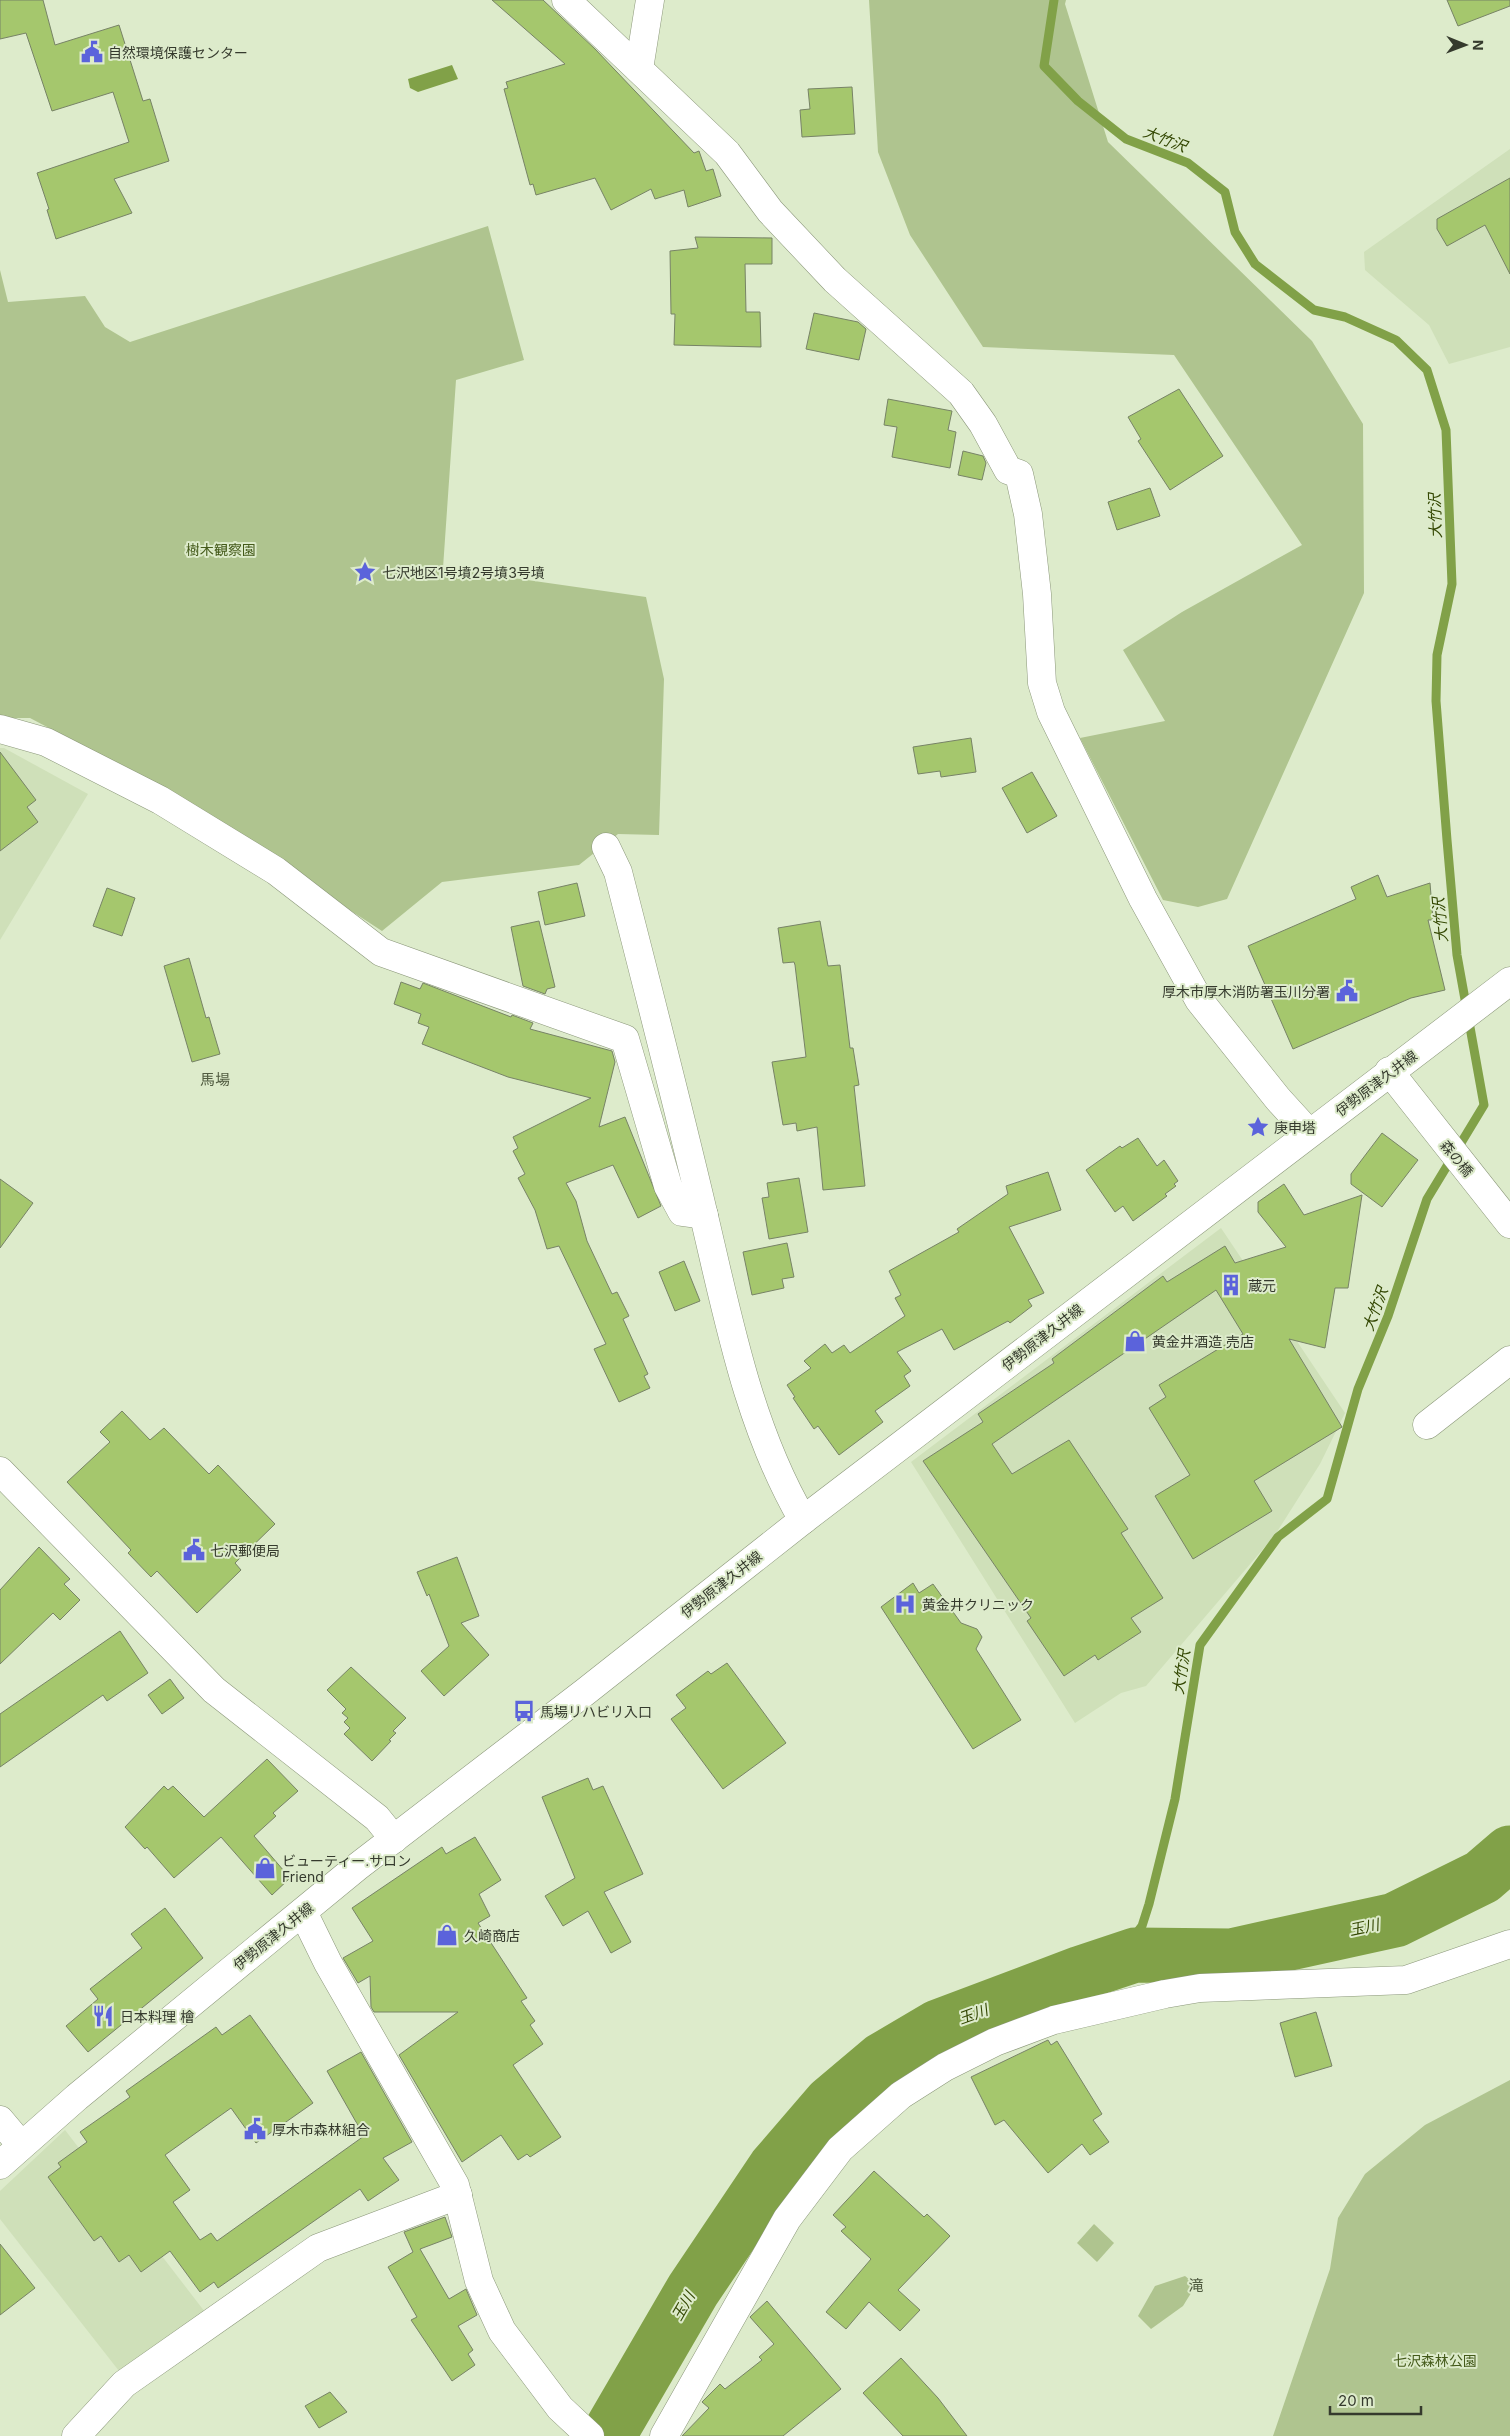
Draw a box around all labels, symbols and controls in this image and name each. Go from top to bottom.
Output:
north arrow [1440,20,1490,70]
public building icon: 自然環境保護センター [79,39,105,65]
text: N [1470,40,1487,51]
place label: 自然環境保護センター [108,44,248,61]
water label: 大竹沢 [1141,122,1191,157]
water label: 大竹沢 [1425,491,1445,539]
park label: 樹木観察園 [186,541,256,558]
place icon: 七沢地区1号墳2号墳3号墳 [352,559,378,585]
place label: 七沢地区1号墳2号墳3号墳 [382,564,545,581]
water label: 大竹沢 [1428,895,1451,943]
public building icon: 厚木市厚木消防署玉川分署 [1334,978,1360,1004]
place label: 厚木市厚木消防署玉川分署 [1162,983,1330,1000]
street label: 伊勢原津久井線 [1332,1047,1420,1119]
district label: 馬場 [200,1070,230,1089]
place icon: 庚申塔 [1245,1114,1271,1140]
place label: 庚申塔 [1274,1119,1316,1136]
street label: 森の橋 [1437,1136,1477,1180]
building icon: 蔵元 [1218,1272,1244,1298]
place label: 蔵元 [1248,1277,1276,1294]
water label: 大竹沢 [1358,1283,1392,1333]
street label: 伊勢原津久井線 [998,1300,1086,1374]
shop icon: 黄金井酒造 売店 [1122,1328,1148,1354]
place label: 黄金井酒造 売店 [1152,1333,1254,1350]
public building icon: 七沢郵便局 [181,1537,207,1563]
place label: 七沢郵便局 [210,1542,280,1559]
street label: 伊勢原津久井線 [677,1547,765,1621]
hospital icon: 黄金井クリニック [892,1591,918,1617]
place label: 黄金井クリニック [922,1596,1034,1613]
water label: 大竹沢 [1168,1646,1194,1696]
bus stop icon: 馬場リハビリ入口 [511,1698,537,1724]
place label: 馬場リハビリ入口 [540,1703,652,1720]
place label: ビューティー.サロン Friend [282,1852,411,1885]
shop icon: ビューティー.サロン Friend [252,1855,278,1881]
street label: 伊勢原津久井線 [230,1899,316,1973]
water label: 玉川 [1347,1914,1383,1939]
shop icon: 久崎商店 [434,1922,460,1948]
place label: 久崎商店 [464,1927,520,1944]
water label: 玉川 [956,1999,992,2028]
restaurant icon: 日本料理 檜 [90,2003,116,2029]
place label: 日本料理 檜 [120,2008,194,2025]
public building icon: 厚木市森林組合 [242,2116,268,2142]
place label: 厚木市森林組合 [272,2121,370,2138]
district label: 滝 [1188,2276,1204,2295]
water label: 玉川 [667,2287,700,2324]
park label: 七沢森林公園 [1393,2352,1477,2369]
scale bar [1330,2384,1421,2416]
text: 20 m [1338,2391,1374,2410]

